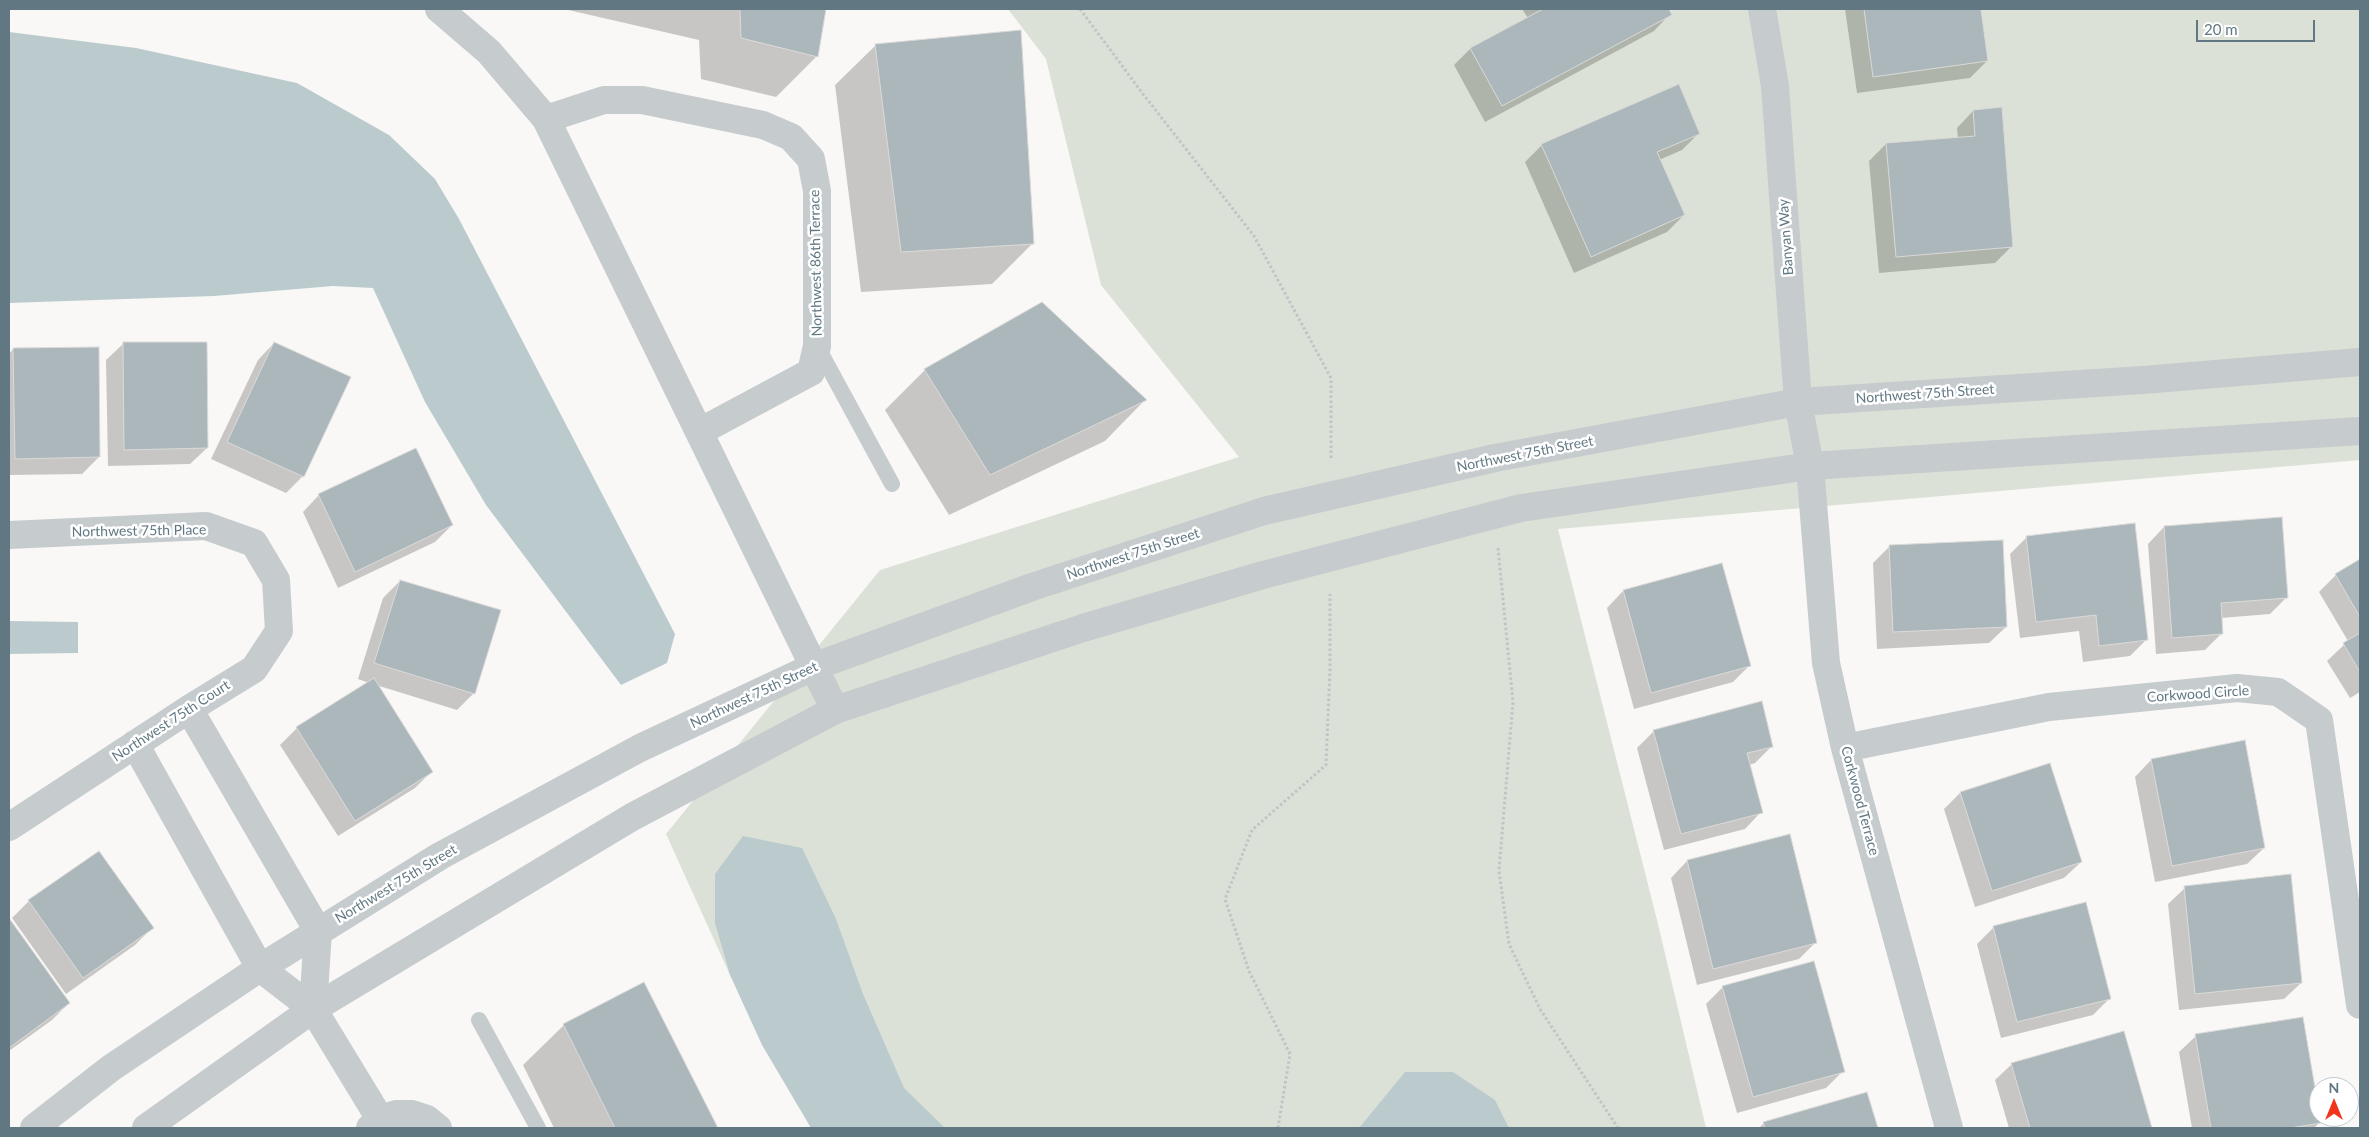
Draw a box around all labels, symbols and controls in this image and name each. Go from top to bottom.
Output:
scale bar [2199,10,2318,42]
text: 20 m [2204,20,2238,38]
street label: Northwest 86th Terrace [806,189,826,337]
street label: Banyan Way [1775,198,1797,276]
street label: Northwest 75th Street [1855,381,1995,407]
street label: Northwest 75th Street [1455,433,1595,475]
street label: Northwest 75th Place [72,521,206,541]
street label: Northwest 75th Street [1064,525,1202,583]
street label: Northwest 75th Street [688,658,820,732]
street label: Northwest 75th Court [109,677,233,765]
street label: Corkwood Circle [2146,682,2250,706]
street label: Corkwood Terrace [1837,744,1883,858]
street label: Northwest 75th Street [332,841,460,927]
north arrow [2309,1077,2359,1127]
text: N [2329,1079,2339,1096]

